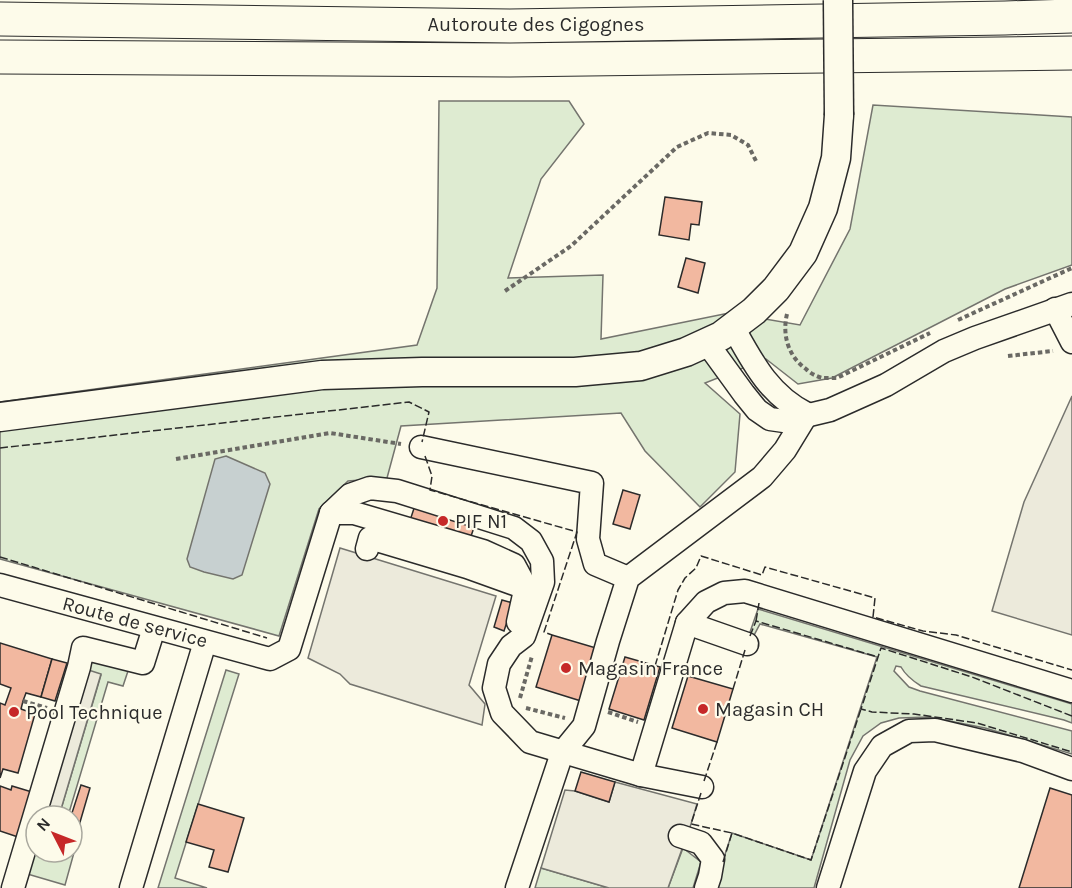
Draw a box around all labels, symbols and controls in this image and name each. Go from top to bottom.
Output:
street label: Autoroute des Cigognes [428,13,644,36]
place label: PIF N1 [455,510,507,533]
marker: PIF N1 [436,514,450,528]
street label: Route de service [60,592,210,652]
place label: Magasin France [578,657,723,680]
marker: Magasin France [559,661,573,675]
place label: Magasin CH [715,698,824,721]
place label: Pool Technique [26,701,163,724]
marker: Magasin CH [696,702,710,716]
marker: Pool Technique [7,705,21,719]
north arrow [24,804,84,864]
text: N [32,814,54,835]

